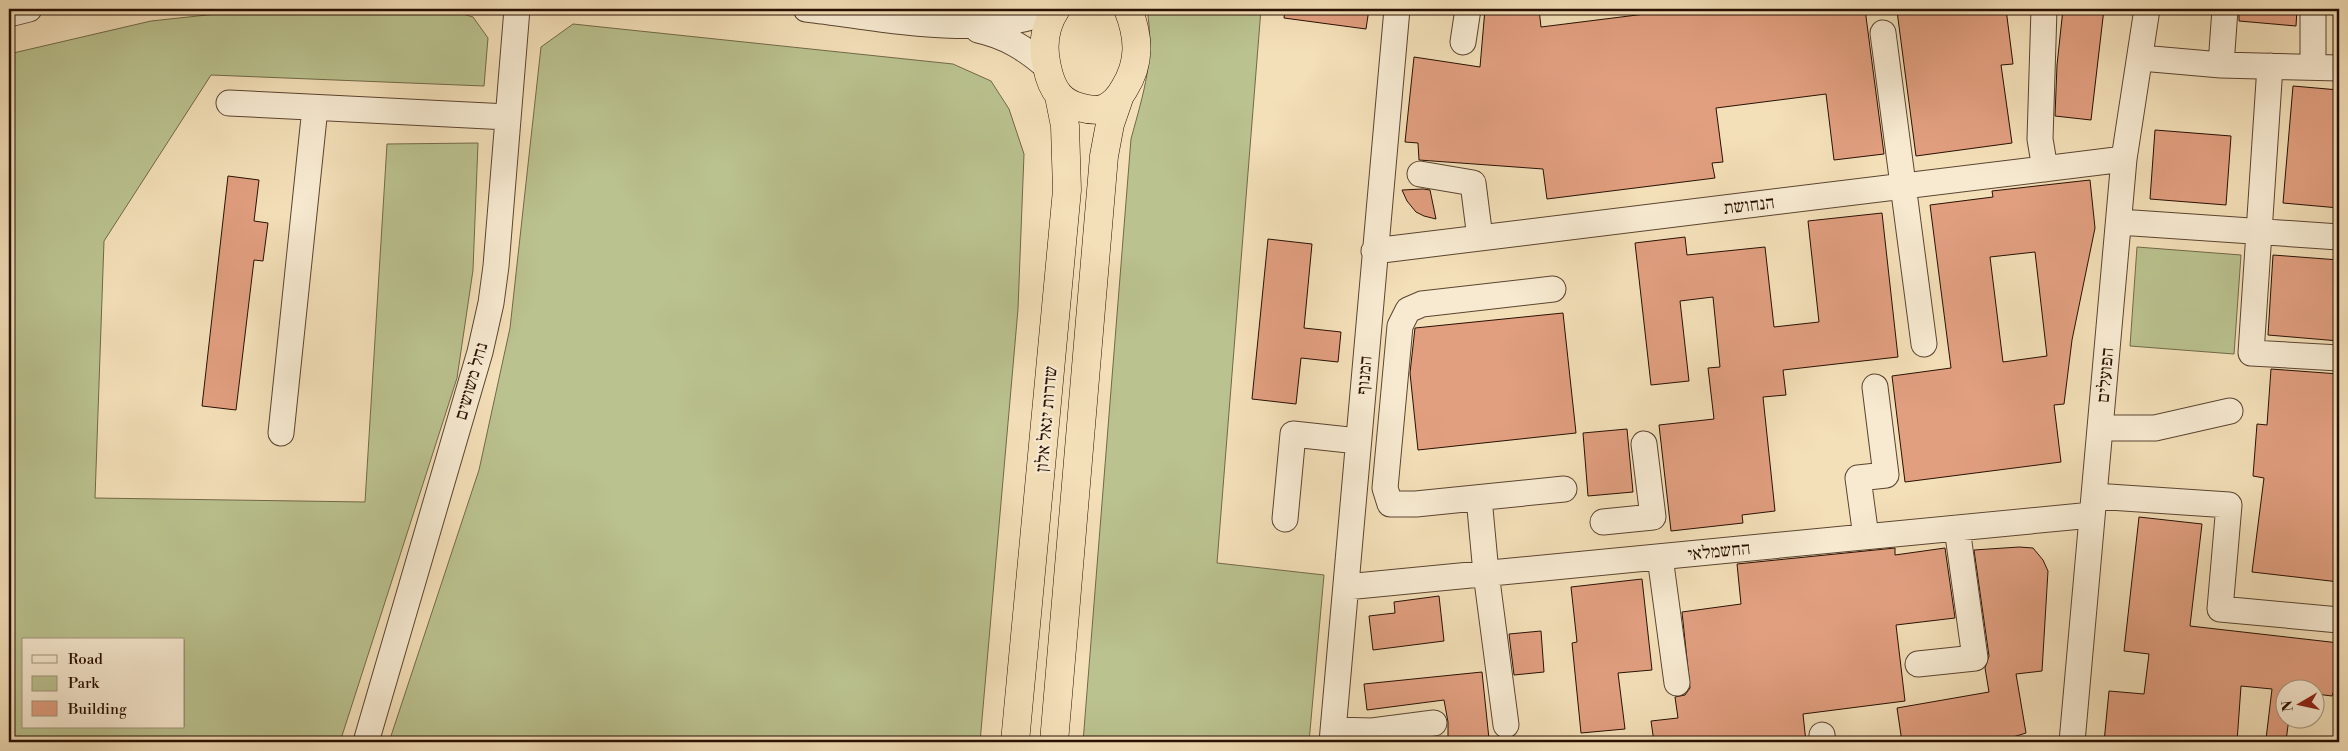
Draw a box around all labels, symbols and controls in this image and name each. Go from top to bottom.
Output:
street label: הנחושת [1722,191,1776,220]
street label: נחל משושים [449,340,494,423]
street label: הפועלים [2092,346,2119,404]
street label: המנוף [1351,355,1378,395]
street label: שדרות יגאל אלון [1030,365,1063,473]
street label: החשמלאי [1686,537,1752,566]
legend [22,638,185,728]
text: Road [68,650,103,669]
text: Park [68,674,100,693]
north arrow [2276,678,2326,728]
text: N [2278,699,2298,713]
text: Building [67,700,127,719]

